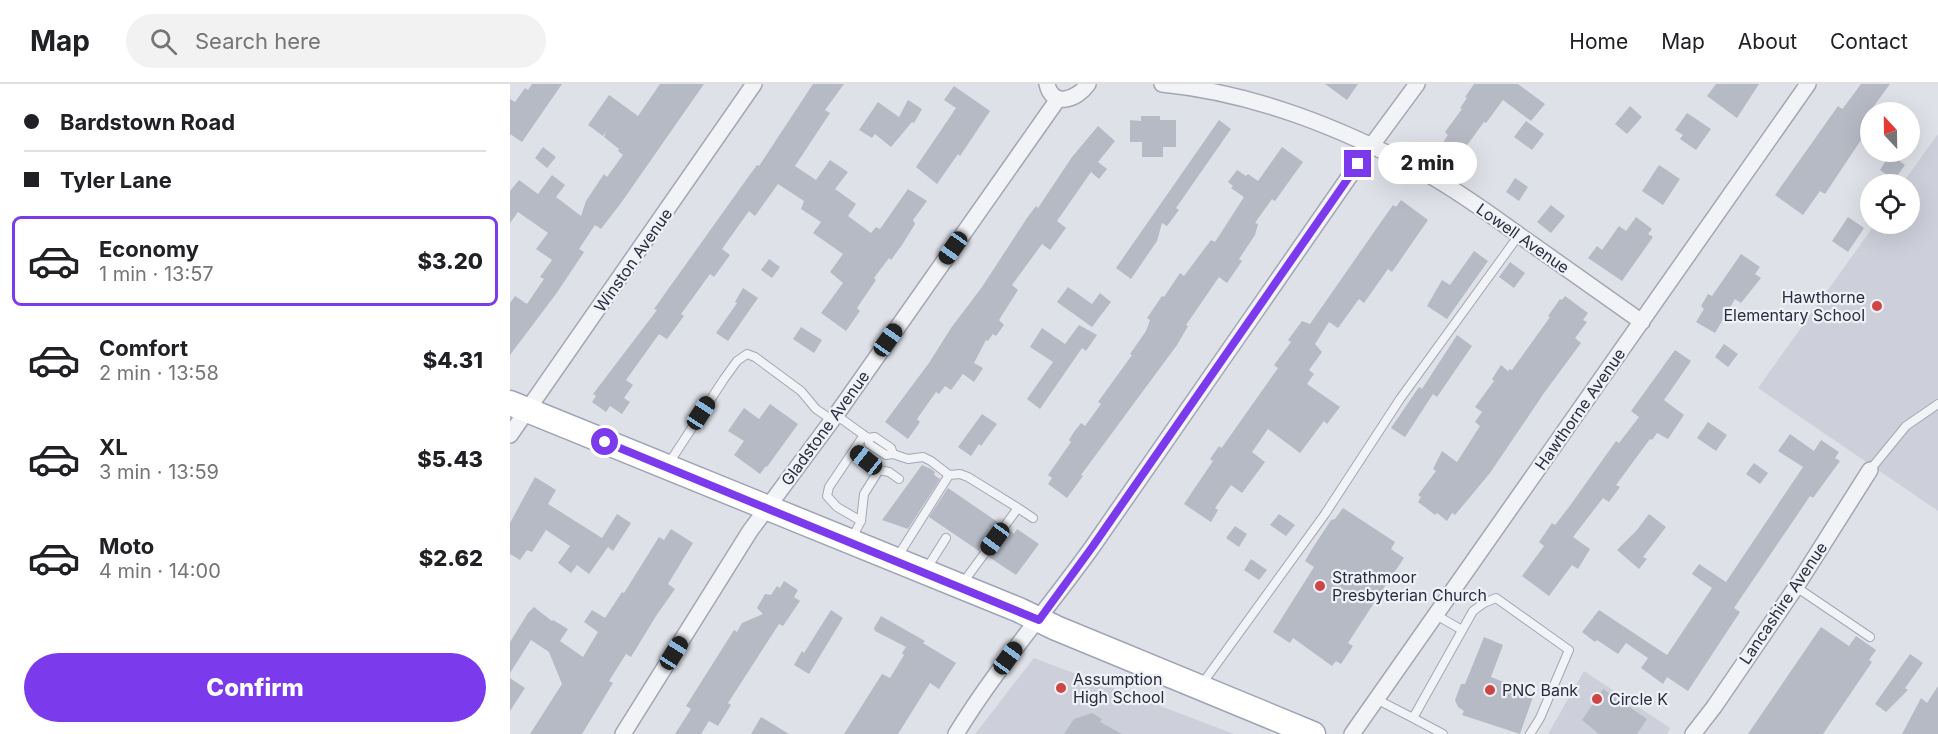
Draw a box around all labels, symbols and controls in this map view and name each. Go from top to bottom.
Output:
search box [126,14,546,68]
text: Map [30,24,90,58]
icon: search [147,25,180,58]
text: Search here [195,28,321,54]
text: Home [1569,29,1628,54]
text: Map [1661,29,1705,54]
text: About [1738,29,1797,54]
text: Contact [1830,29,1908,54]
north arrow [1860,102,1920,162]
map controls [1860,102,1920,234]
text: Bardstown Road [60,109,235,135]
callout: 2 min [1379,143,1478,185]
route end [1344,150,1371,177]
text: 2 min [1400,151,1455,175]
text: Tyler Lane [60,167,172,193]
button: locate [1860,174,1920,234]
street label: Lowell Avenue [1473,199,1573,277]
street label: Winston Avenue [590,204,676,316]
car [935,228,971,268]
icon: car [27,234,81,288]
text: Economy [99,236,199,262]
text: $3.20 [417,248,483,274]
text: 1 min · 13:57 [99,262,214,286]
place label: Hawthorne Elementary School [1723,287,1865,325]
marker: Hawthorne Elementary School [1870,299,1884,313]
car [870,320,906,360]
icon: car [27,333,81,387]
text: Comfort [99,335,188,361]
street label: Hawthorne Avenue [1531,344,1629,474]
text: $4.31 [423,347,483,373]
text: 2 min · 13:58 [99,361,219,385]
street label: Gladstone Avenue [777,367,873,489]
car [684,393,718,433]
route start [591,428,618,455]
icon: car [27,432,81,486]
text: XL [99,434,128,460]
car [846,442,886,478]
text: $5.43 [417,446,483,472]
text: 3 min · 13:59 [99,460,219,484]
car [977,519,1013,559]
icon: car [27,531,81,585]
text: Moto [99,533,154,559]
street label: Lancashire Avenue [1735,538,1831,668]
text: $2.62 [419,545,483,571]
text: 4 min · 14:00 [99,559,221,583]
place label: Strathmoor Presbyterian Church [1332,567,1487,605]
marker: Strathmoor Presbyterian Church [1313,579,1327,593]
car [657,633,691,673]
car [990,638,1026,678]
button: Confirm [24,653,486,722]
place label: Assumption High School [1073,669,1164,707]
place label: PNC Bank [1502,680,1578,700]
marker: Assumption High School [1054,681,1068,695]
marker: PNC Bank [1483,683,1497,697]
place label: Circle K [1609,689,1668,709]
marker: Circle K [1590,692,1604,706]

